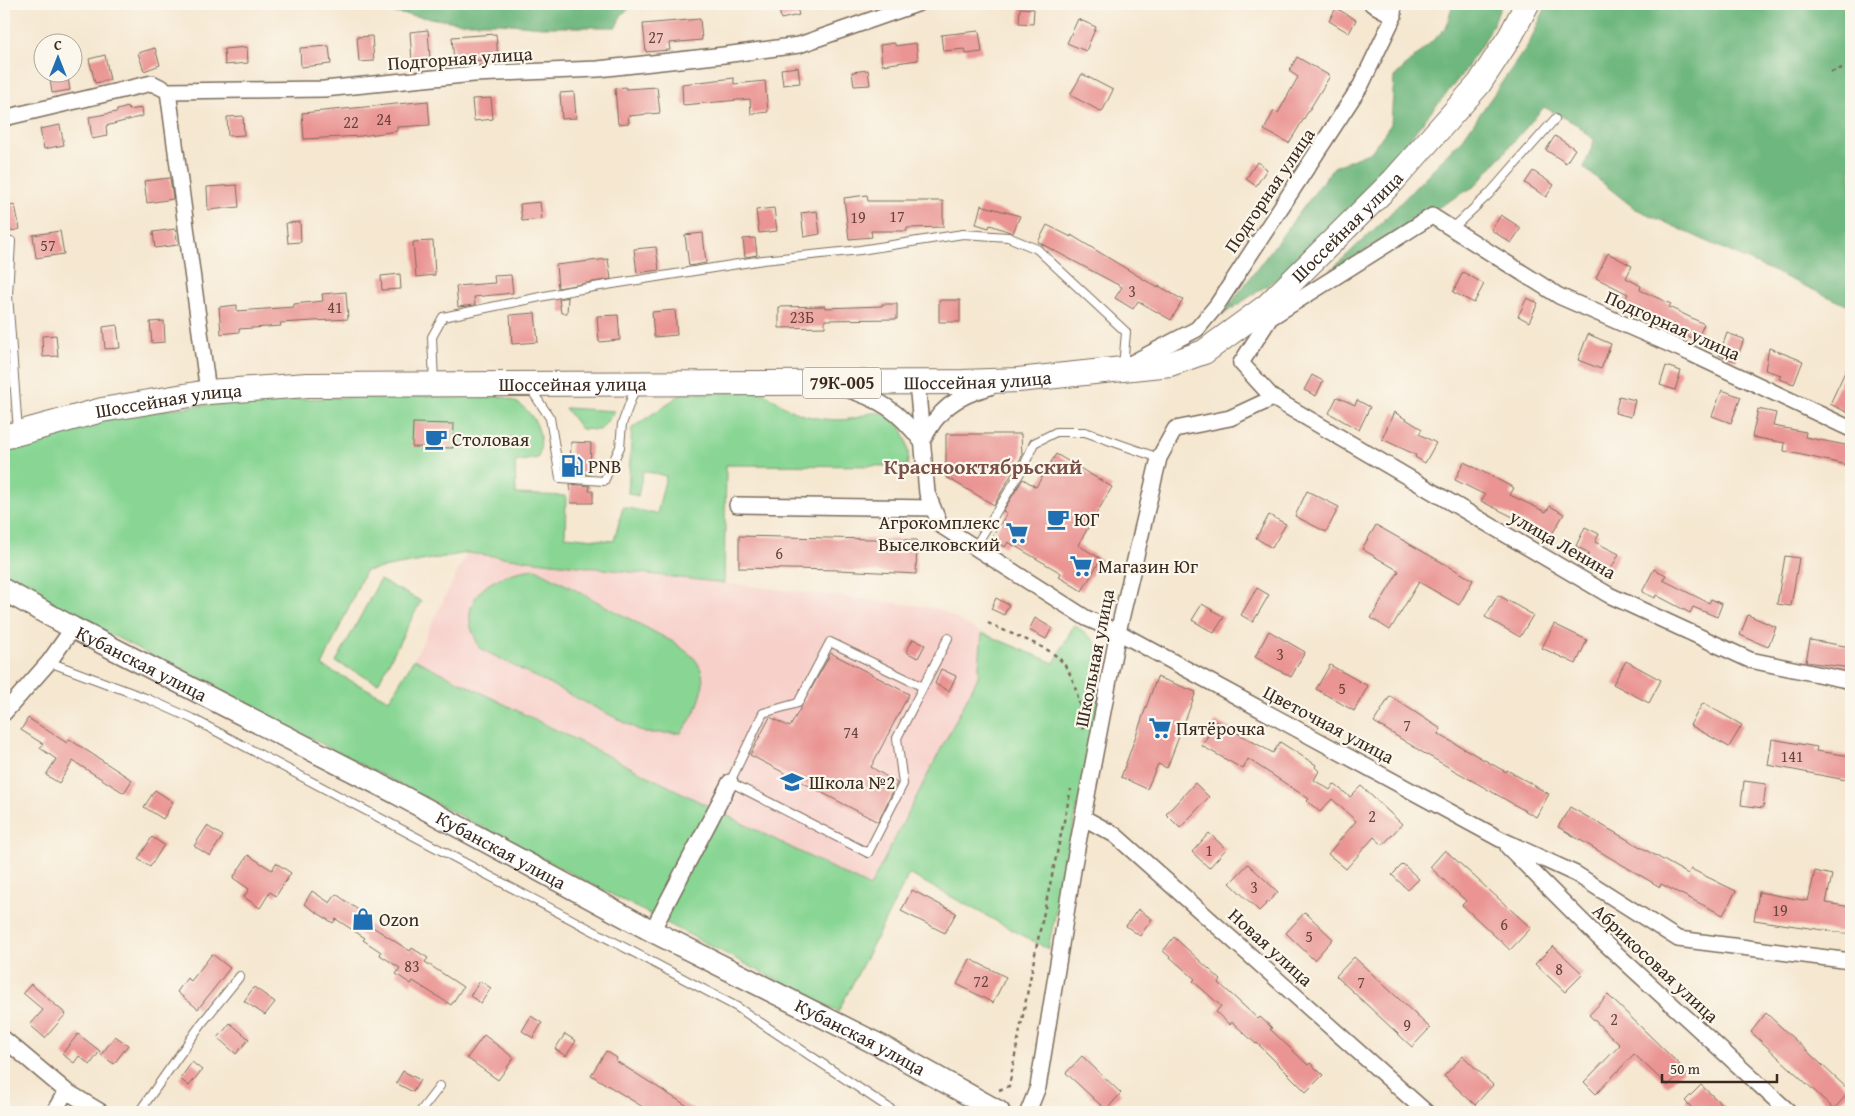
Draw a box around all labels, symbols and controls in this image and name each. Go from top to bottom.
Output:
house number: 27 [648,25,664,49]
north arrow [32,32,82,82]
text: С [54,35,62,55]
street label: Подгорная улица [386,39,534,77]
house number: 24 [376,107,392,131]
house number: 22 [343,110,359,134]
street label: Подгорная улица [1217,122,1321,258]
street label: Шоссейная улица [1285,165,1410,289]
house number: 17 [889,204,905,228]
house number: 19 [850,205,866,229]
house number: 57 [40,233,56,257]
house number: 3 [1128,279,1136,303]
street label: Подгорная улица [1601,283,1745,367]
house number: 41 [327,295,343,319]
house number: 23Б [790,305,814,329]
street label: Шоссейная улица [904,363,1053,396]
road number: 79К-005 [803,368,881,398]
street label: Шоссейная улица [499,369,647,398]
street label: Шоссейная улица [93,376,243,425]
place label: Столовая [452,425,530,453]
cafe icon: Столовая [423,426,449,452]
district label: Краснооктябрьский [884,451,1082,482]
place label: PNB [588,452,621,480]
fuel station icon: PNB [559,453,585,479]
street label: улица Ленина [1504,502,1621,586]
place label: ЮГ [1074,505,1099,533]
cafe icon: ЮГ [1045,506,1071,532]
place label: Агрокомплекс Выселковский [878,508,1000,558]
supermarket icon: Агрокомплекс Выселковский [1004,520,1030,546]
house number: 6 [775,541,783,565]
place label: Магазин Юг [1098,552,1198,580]
supermarket icon: Магазин Юг [1068,553,1094,579]
street label: Школьная улица [1067,587,1121,729]
street label: Кубанская улица [71,618,212,708]
house number: 3 [1276,642,1284,666]
house number: 5 [1338,676,1346,700]
street label: Цветочная улица [1259,678,1399,770]
house number: 7 [1403,713,1411,737]
place label: Пятёрочка [1176,714,1265,742]
supermarket icon: Пятёрочка [1147,715,1173,741]
house number: 74 [843,720,859,744]
house number: 141 [1780,744,1804,768]
place label: Школа №2 [809,768,895,796]
school or university icon: Школа №2 [779,769,805,795]
street label: Кубанская улица [431,803,571,896]
house number: 2 [1368,804,1376,828]
house number: 1 [1205,838,1213,862]
house number: 3 [1250,875,1258,899]
street label: Абрикосовая улица [1586,897,1726,1029]
house number: 19 [1772,898,1788,922]
street label: Новая улица [1222,901,1320,993]
place label: Ozon [379,905,420,933]
shop icon: Ozon [350,906,376,932]
house number: 6 [1500,912,1508,936]
house number: 5 [1305,924,1313,948]
house number: 83 [404,954,420,978]
house number: 8 [1555,957,1563,981]
house number: 72 [973,969,989,993]
house number: 7 [1357,970,1365,994]
street label: Кубанская улица [790,991,931,1082]
house number: 2 [1610,1007,1618,1031]
house number: 9 [1403,1013,1411,1037]
scale bar [1662,1051,1778,1083]
text: 50 m [1670,1058,1701,1079]

